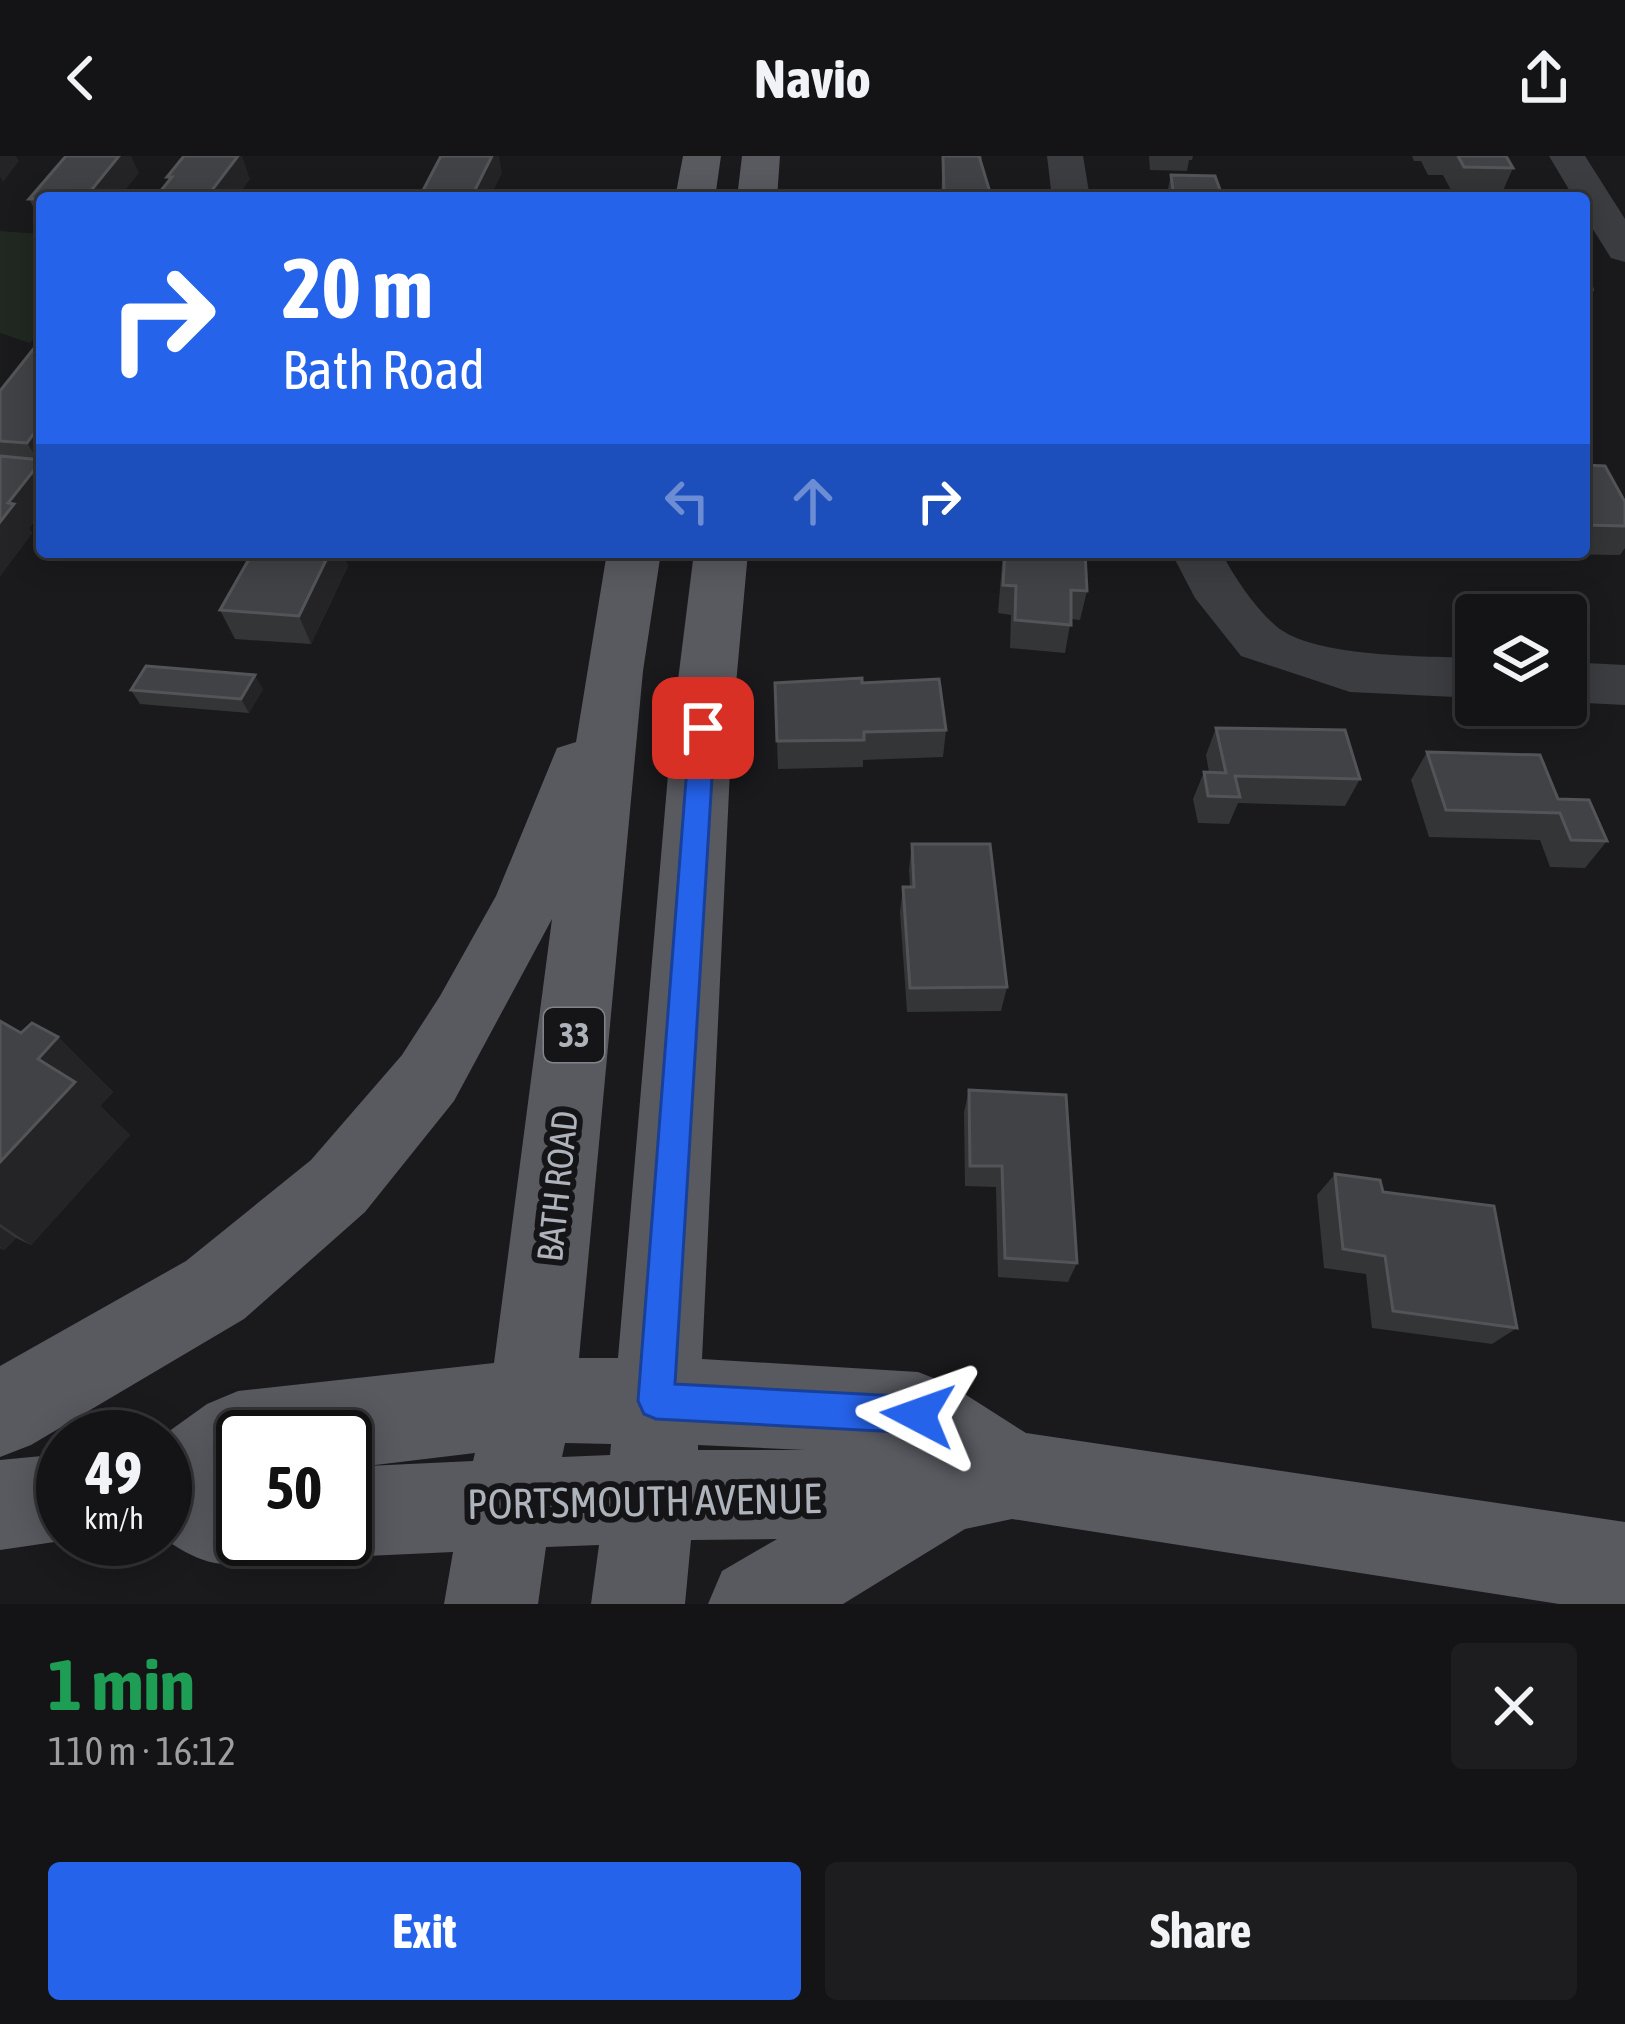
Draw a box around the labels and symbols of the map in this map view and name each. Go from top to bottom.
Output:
pin [652,677,754,779]
road number: 33 [544,1008,604,1062]
street label: BATH ROAD [528,1109,586,1263]
position arrow [855,1352,981,1478]
speed limit sign: 50 [216,1410,372,1566]
street label: PORTSMOUTH AVENUE [467,1474,821,1528]

